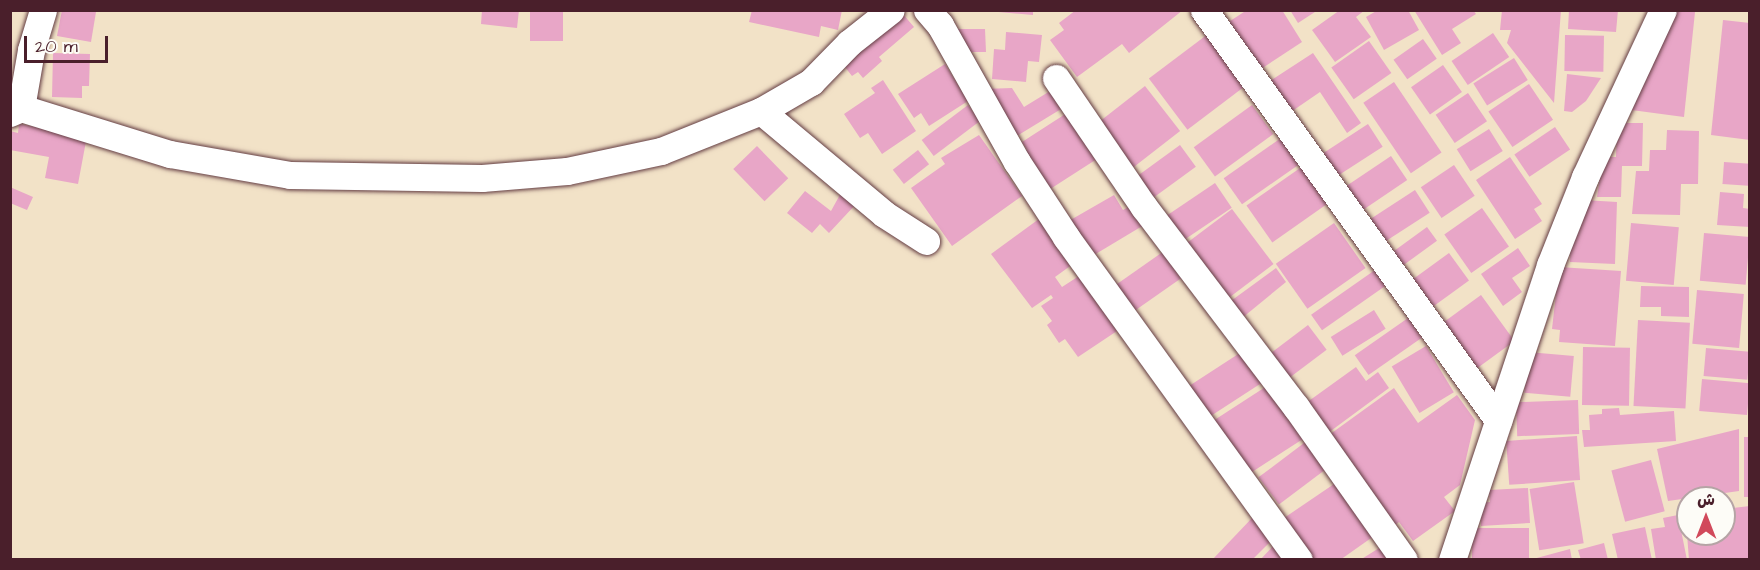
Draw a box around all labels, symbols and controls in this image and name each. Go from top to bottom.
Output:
scale bar [27,24,111,62]
text: 20 m [35,34,78,59]
north arrow [1676,486,1736,546]
text: ش [1697,489,1715,511]

